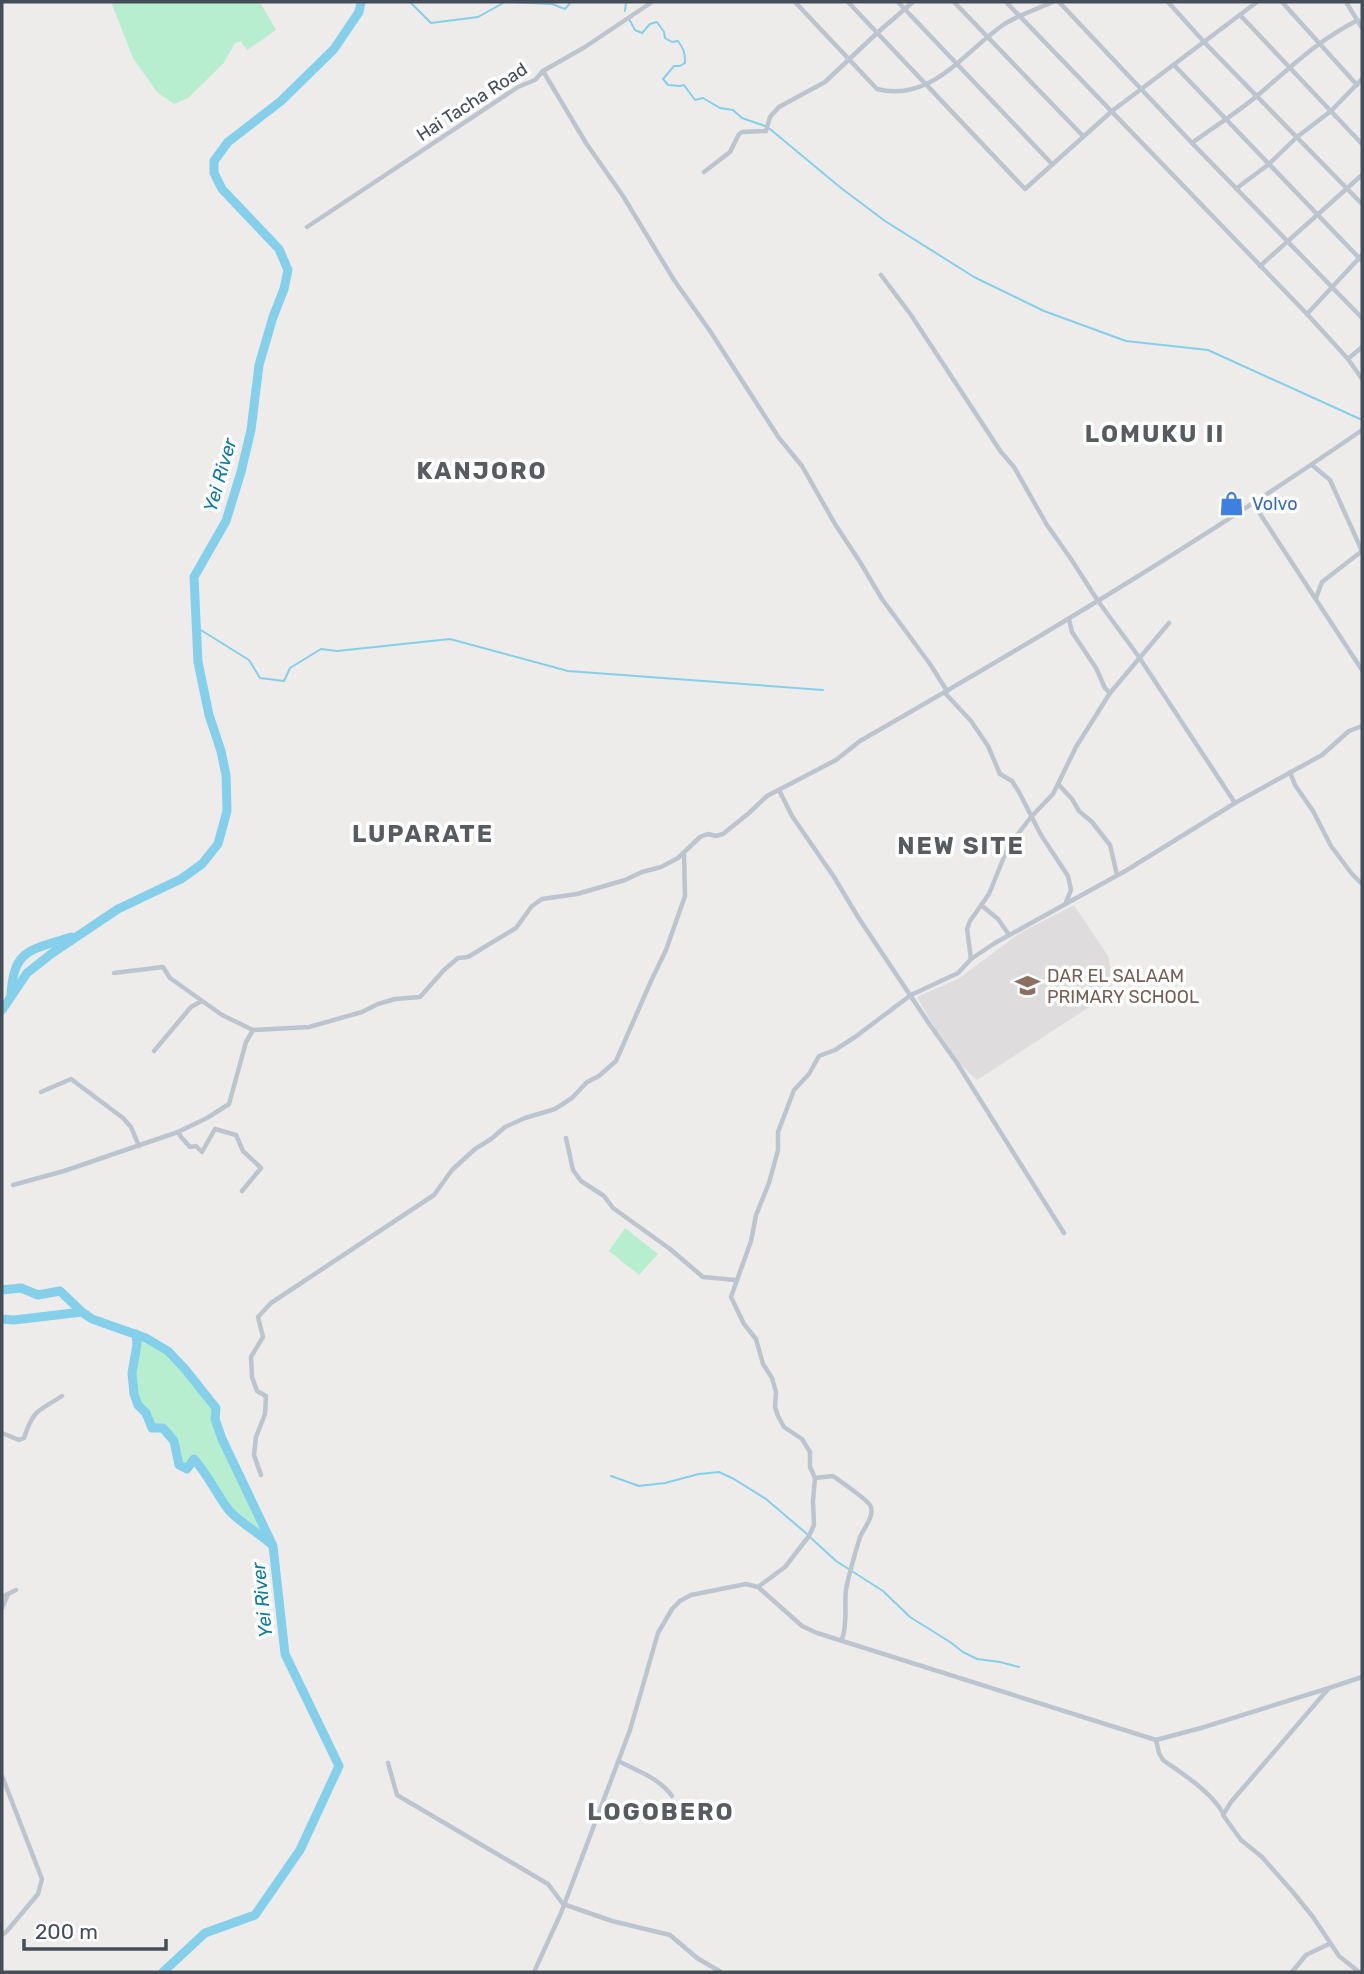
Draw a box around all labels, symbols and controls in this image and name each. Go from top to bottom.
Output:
street label: Hai Tacha Road [412,58,532,146]
district label: LOMUKU II [1085,420,1225,448]
water label: Yei River [199,435,242,515]
district label: KANJORO [416,457,548,485]
shop icon: Volvo [1218,490,1246,518]
place label: Volvo [1252,493,1298,515]
district label: LUPARATE [352,820,494,848]
district label: NEW SITE [897,832,1025,860]
place label: DAR EL SALAAM PRIMARY SCHOOL [1047,965,1199,1008]
school or university icon: DAR EL SALAAM PRIMARY SCHOOL [1013,972,1041,1000]
water label: Yei River [247,1560,277,1639]
district label: LOGOBERO [587,1798,735,1826]
scale bar [24,1908,166,1952]
text: 200 m [35,1919,98,1944]

